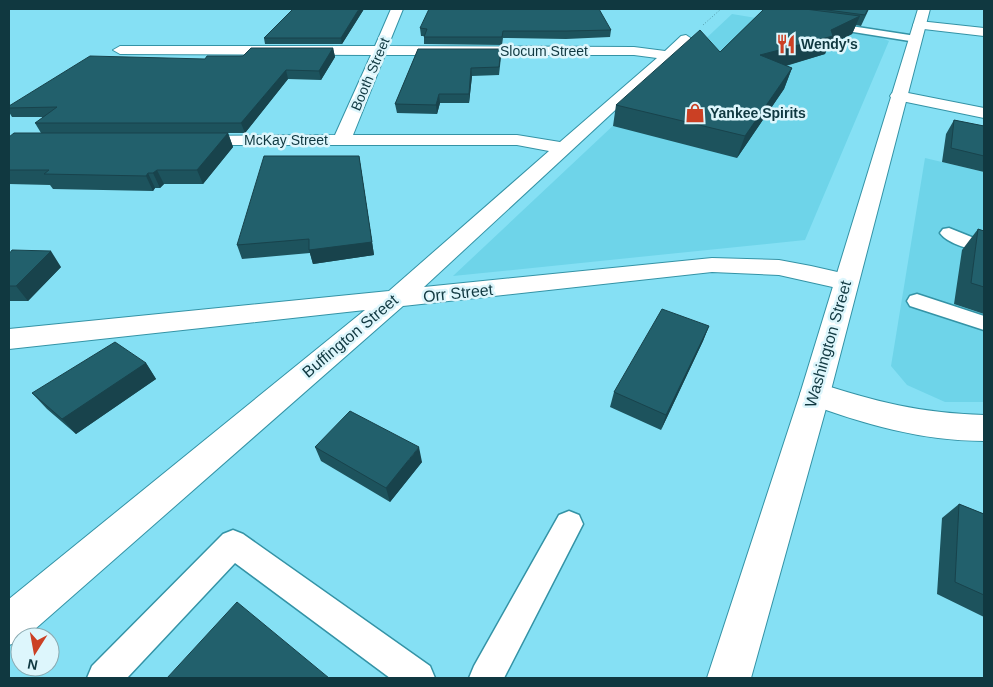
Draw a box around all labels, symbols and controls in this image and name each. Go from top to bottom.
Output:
restaurant icon: Wendy's [775,33,797,55]
street label: Booth Street [347,35,393,113]
place label: Wendy's [801,36,858,52]
street label: Slocum Street [500,43,588,59]
shop icon: Yankee Spirits [684,102,706,124]
place label: Yankee Spirits [710,105,806,121]
street label: McKay Street [244,132,328,148]
street label: Washington Street [802,278,854,409]
street label: Orr Street [422,281,494,305]
street label: Buffington Street [299,291,401,381]
north arrow [10,627,60,677]
text: N [26,656,39,674]

